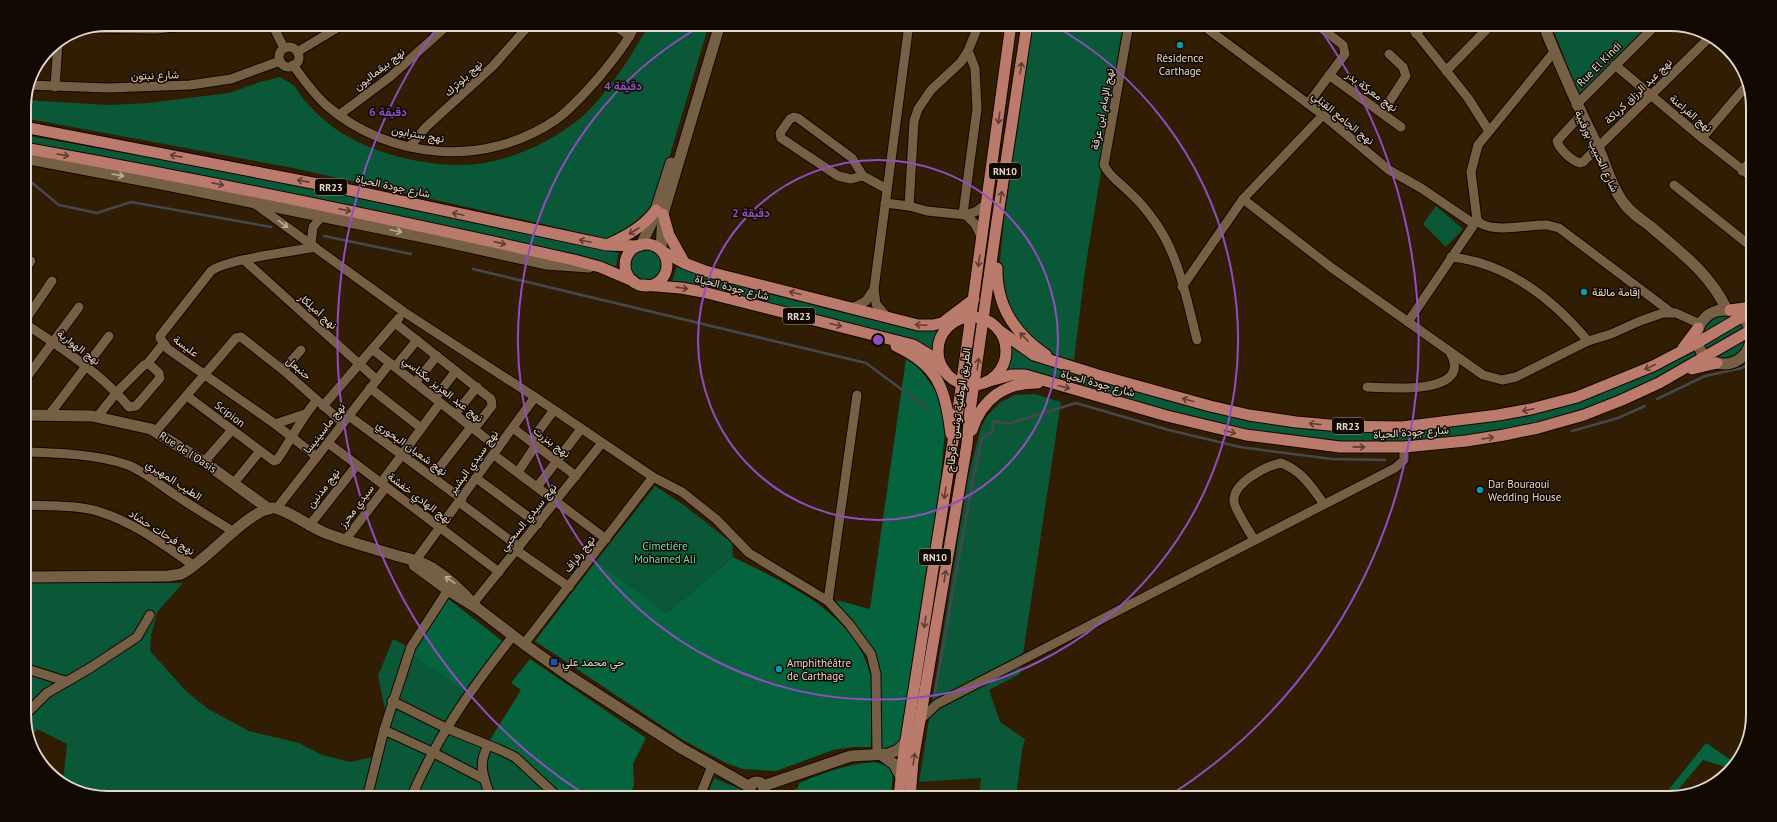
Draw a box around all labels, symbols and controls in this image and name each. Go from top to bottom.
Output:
street label: Rue El Kindi [1574,39,1624,89]
marker: Résidence Carthage [1175,40,1185,50]
street label: نهج بيقماليون [351,45,408,94]
place label: Résidence Carthage [1156,51,1204,78]
street label: نهج عبد الرزاق كرباكة [1601,55,1676,128]
street label: نهج بلوترك [441,57,486,100]
one-way arrow [1017,62,1025,75]
street label: شارع نبتون [131,67,180,84]
street label: نهج الإمام ابن عرفة [1087,67,1118,151]
street label: نهج معركة بدر [1342,67,1401,115]
text: 4 دقيقة [604,78,642,93]
street label: نهج الجامع القِبْلي [1307,89,1377,150]
street label: نهج الفراعنة [1666,91,1715,136]
text: 6 دقيقة [369,104,407,119]
street label: شارع الحبيب بورقيبة [1571,108,1622,195]
one-way arrow [995,111,1003,124]
street label: نهج سترابون [390,122,445,147]
one-way arrow [56,152,69,160]
one-way arrow [170,152,183,160]
road number: RN10 [989,163,1021,179]
street label: شارع جودة الحياة [354,171,432,202]
one-way arrow [111,172,124,180]
one-way arrow [297,177,310,185]
road number: RR23 [315,179,347,195]
one-way arrow [211,180,224,188]
one-way arrow [997,191,1005,204]
text: 2 دقيقة [732,205,770,220]
one-way arrow [338,206,351,214]
one-way arrow [452,209,465,217]
one-way arrow [277,220,288,228]
one-way arrow [389,228,402,236]
one-way arrow [628,228,640,236]
one-way arrow [579,237,592,245]
one-way arrow [493,240,506,248]
one-way arrow [975,254,983,267]
street label: شارع جودة الحياة [693,271,771,304]
one-way arrow [675,284,688,292]
place label: إقامة مالقة [1592,285,1641,299]
marker: إقامة مالقة [1579,287,1589,297]
street label: نهج أميلكار [294,289,340,333]
one-way arrow [789,289,802,296]
road number: RR23 [783,308,815,324]
one-way arrow [915,321,928,328]
one-way arrow [829,322,842,330]
street label: نهج الهوارية [54,326,103,369]
street label: عليسة [170,332,202,360]
one-way arrow [1019,332,1029,342]
centre of rings [871,333,885,347]
street label: الطريق الوطنية تونس - قرطاج [942,347,975,473]
street label: حنبعل [284,353,314,383]
street label: نهج عبد العزيز مكناسي [398,353,486,427]
one-way arrow [974,358,981,371]
one-way arrow [1644,363,1656,371]
street label: شارع جودة الحياة [1059,366,1137,401]
one-way arrow [1057,384,1070,391]
one-way arrow [1181,396,1194,404]
street label: Scipion [212,398,248,430]
street label: نهج ماسينيسا [300,400,349,457]
one-way arrow [1522,406,1535,414]
street label: نهج شعبان البحوري [372,417,450,481]
road number: RR23 [1332,418,1364,434]
one-way arrow [1309,420,1322,427]
street label: شارع جودة الحياة [1373,422,1450,443]
street label: نهج بنزرت [530,424,573,461]
street label: نهج سيدي البشير [444,427,503,499]
street label: Rue de l'Oasis [157,428,220,476]
one-way arrow [1223,428,1236,436]
one-way arrow [1481,434,1494,442]
one-way arrow [1352,444,1365,451]
street label: الطيب المهيري [142,457,205,506]
street label: نهج مدنين [303,465,344,511]
street label: نهج الهادي خفشة [383,469,455,529]
place label: Dar Bouraoui Wedding House [1488,477,1562,504]
street label: نهج سيدي السحبي [497,480,562,555]
street label: سيدي محرز [335,481,379,533]
marker: Dar Bouraoui Wedding House [1475,485,1485,495]
one-way arrow [941,487,949,500]
street label: نهج فرحات حشاد [126,506,198,559]
street label: نهج رفراف [560,533,598,576]
park label: Cimetière Mohamed Ali [634,539,696,566]
road number: RN10 [919,549,951,565]
one-way arrow [941,570,949,583]
one-way arrow [444,576,455,584]
one-way arrow [921,615,929,628]
place label: حي محمد علي [562,655,624,672]
place label: Amphithéâtre de Carthage [787,656,852,683]
marker: حي محمد علي [549,657,559,667]
marker: Amphithéâtre de Carthage [774,664,784,674]
one-way arrow [910,753,918,766]

